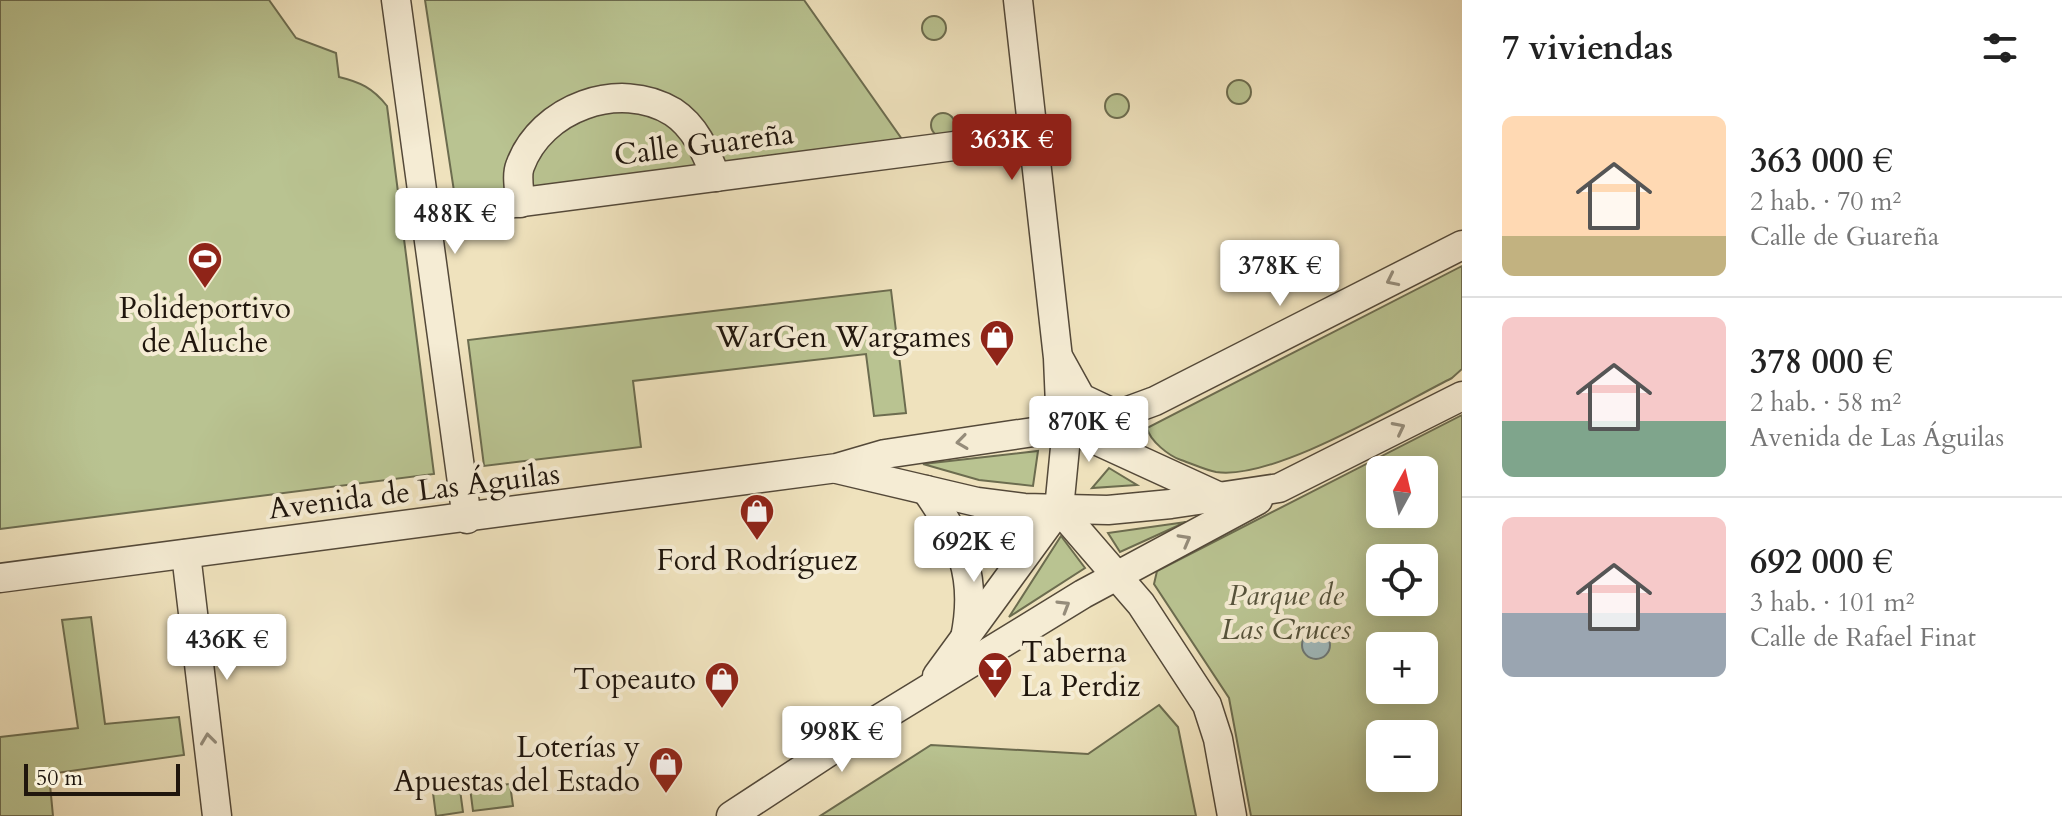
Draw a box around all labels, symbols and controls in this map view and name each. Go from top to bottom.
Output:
text: 7 viviendas [1502,25,1673,71]
icon: filters [1978,26,2022,70]
street label: Calle Guareña [612,113,796,176]
pin: 363K € [947,114,1077,182]
text: 363K € [970,122,1054,157]
text: 363 000 € [1750,138,1893,184]
icon: home [1566,148,1662,244]
text: 2 hab. · 70 m² [1750,184,1901,219]
pin: 488K € [390,188,520,256]
text: 488K € [413,196,497,231]
text: Calle de Guareña [1750,219,1939,254]
sports icon: Polideportivo de Aluche [186,240,224,290]
pin: 378K € [1215,240,1345,308]
text: 378K € [1238,248,1322,283]
one-way arrow [1386,270,1401,286]
place label: Polideportivo de Aluche [119,288,291,363]
place label: WarGen Wargames [715,317,971,358]
shop icon: WarGen Wargames [978,318,1016,368]
text: 378 000 € [1750,339,1893,385]
icon: home [1566,349,1662,445]
text: 2 hab. · 58 m² [1750,385,1901,420]
pin: 870K € [1024,396,1154,464]
text: 870K € [1047,404,1131,439]
text: Avenida de Las Águilas [1750,420,2004,455]
one-way arrow [1391,422,1406,438]
one-way arrow [955,433,969,450]
street label: Avenida de Las Águilas [266,453,562,530]
north arrow [1366,456,1438,528]
map controls [1366,456,1438,792]
shop icon: Ford Rodríguez [738,492,776,542]
pin: 692K € [909,516,1039,584]
text: 692K € [932,524,1016,559]
one-way arrow [1177,534,1191,549]
text: 692 000 € [1750,539,1893,585]
place label: Ford Rodríguez [657,540,858,581]
button: locate [1366,544,1438,616]
icon: home [1566,549,1662,645]
park label: Parque de Las Cruces [1221,575,1351,650]
text: 3 hab. · 101 m² [1750,585,1915,620]
one-way arrow [1055,600,1070,615]
pin: 436K € [162,614,292,682]
text: Calle de Rafael Finat [1750,620,1976,655]
text: 436K € [185,622,269,657]
place label: Taberna La Perdiz [1021,632,1141,707]
button: + [1366,632,1438,704]
bar icon: Taberna La Perdiz [976,650,1014,700]
place label: Topeauto [573,659,696,700]
shop icon: Topeauto [703,660,741,710]
pin: 998K € [777,706,907,774]
text: 998K € [800,714,884,749]
button: − [1366,720,1438,792]
place label: Loterías y Apuestas del Estado [394,727,640,802]
one-way arrow [200,732,217,745]
shop icon: Loterías y Apuestas del Estado [647,745,685,795]
scale bar [24,760,180,796]
text: 50 m [36,763,83,793]

